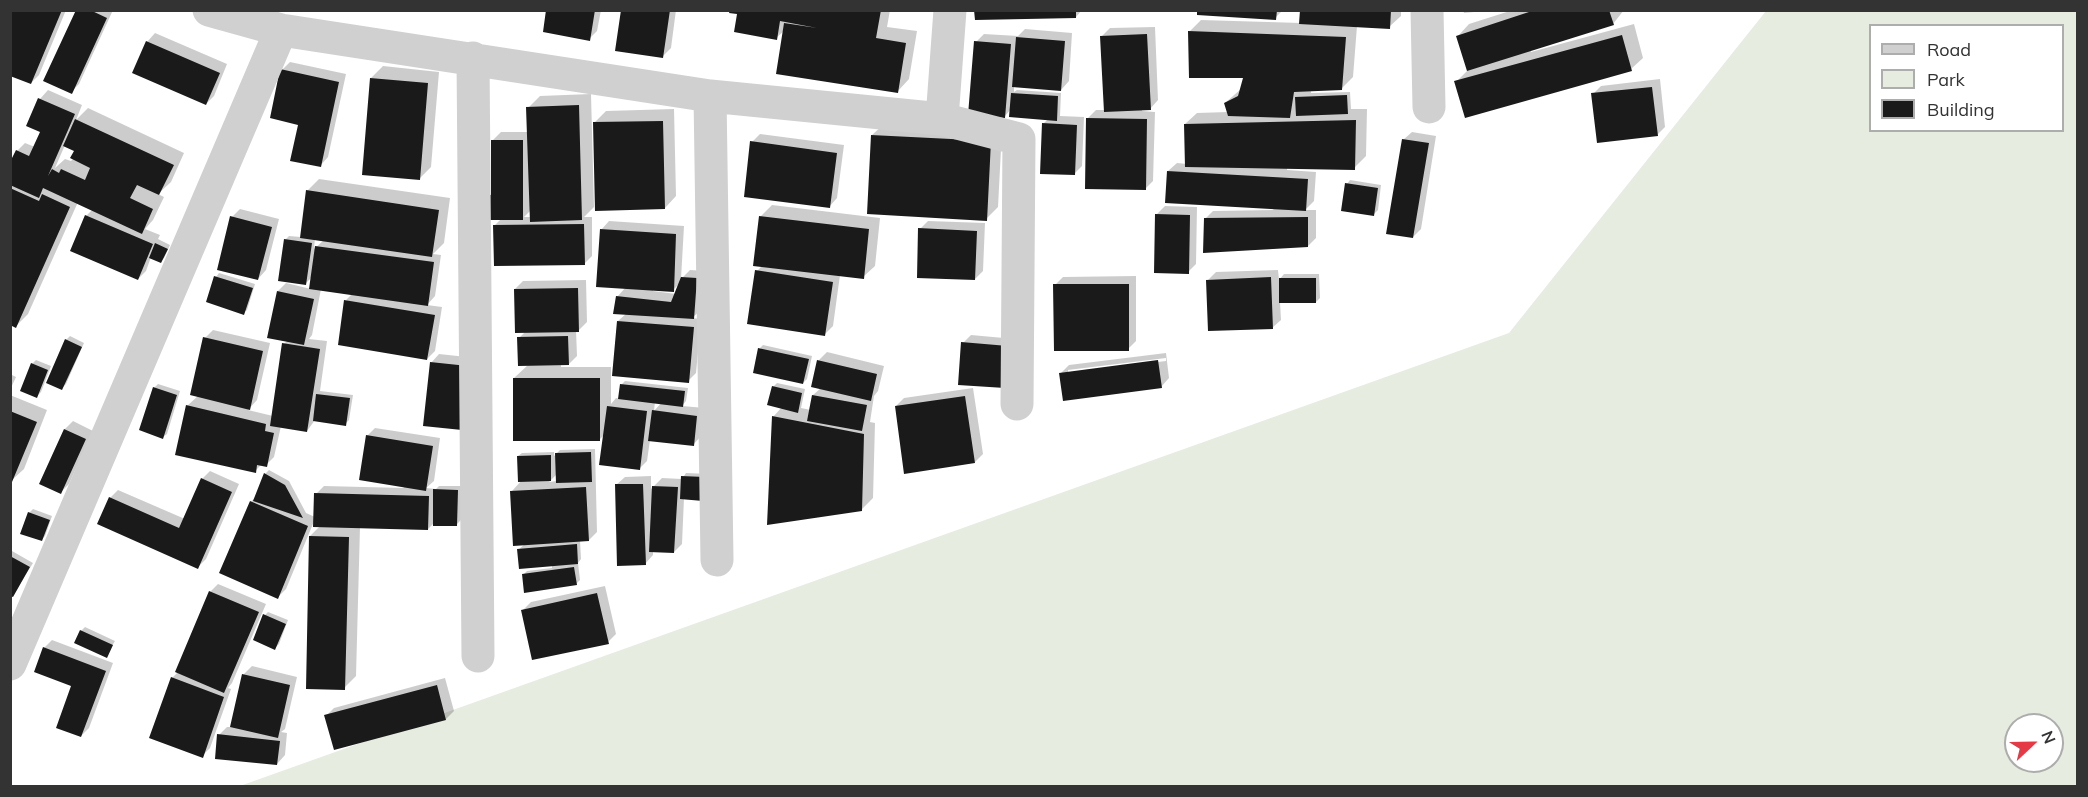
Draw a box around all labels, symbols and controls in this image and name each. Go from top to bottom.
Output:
legend [1869,24,2064,132]
text: Road [1927,38,1971,61]
text: Park [1927,68,1965,91]
text: Building [1927,98,1995,121]
north arrow [2004,713,2064,773]
text: N [2037,728,2060,746]

